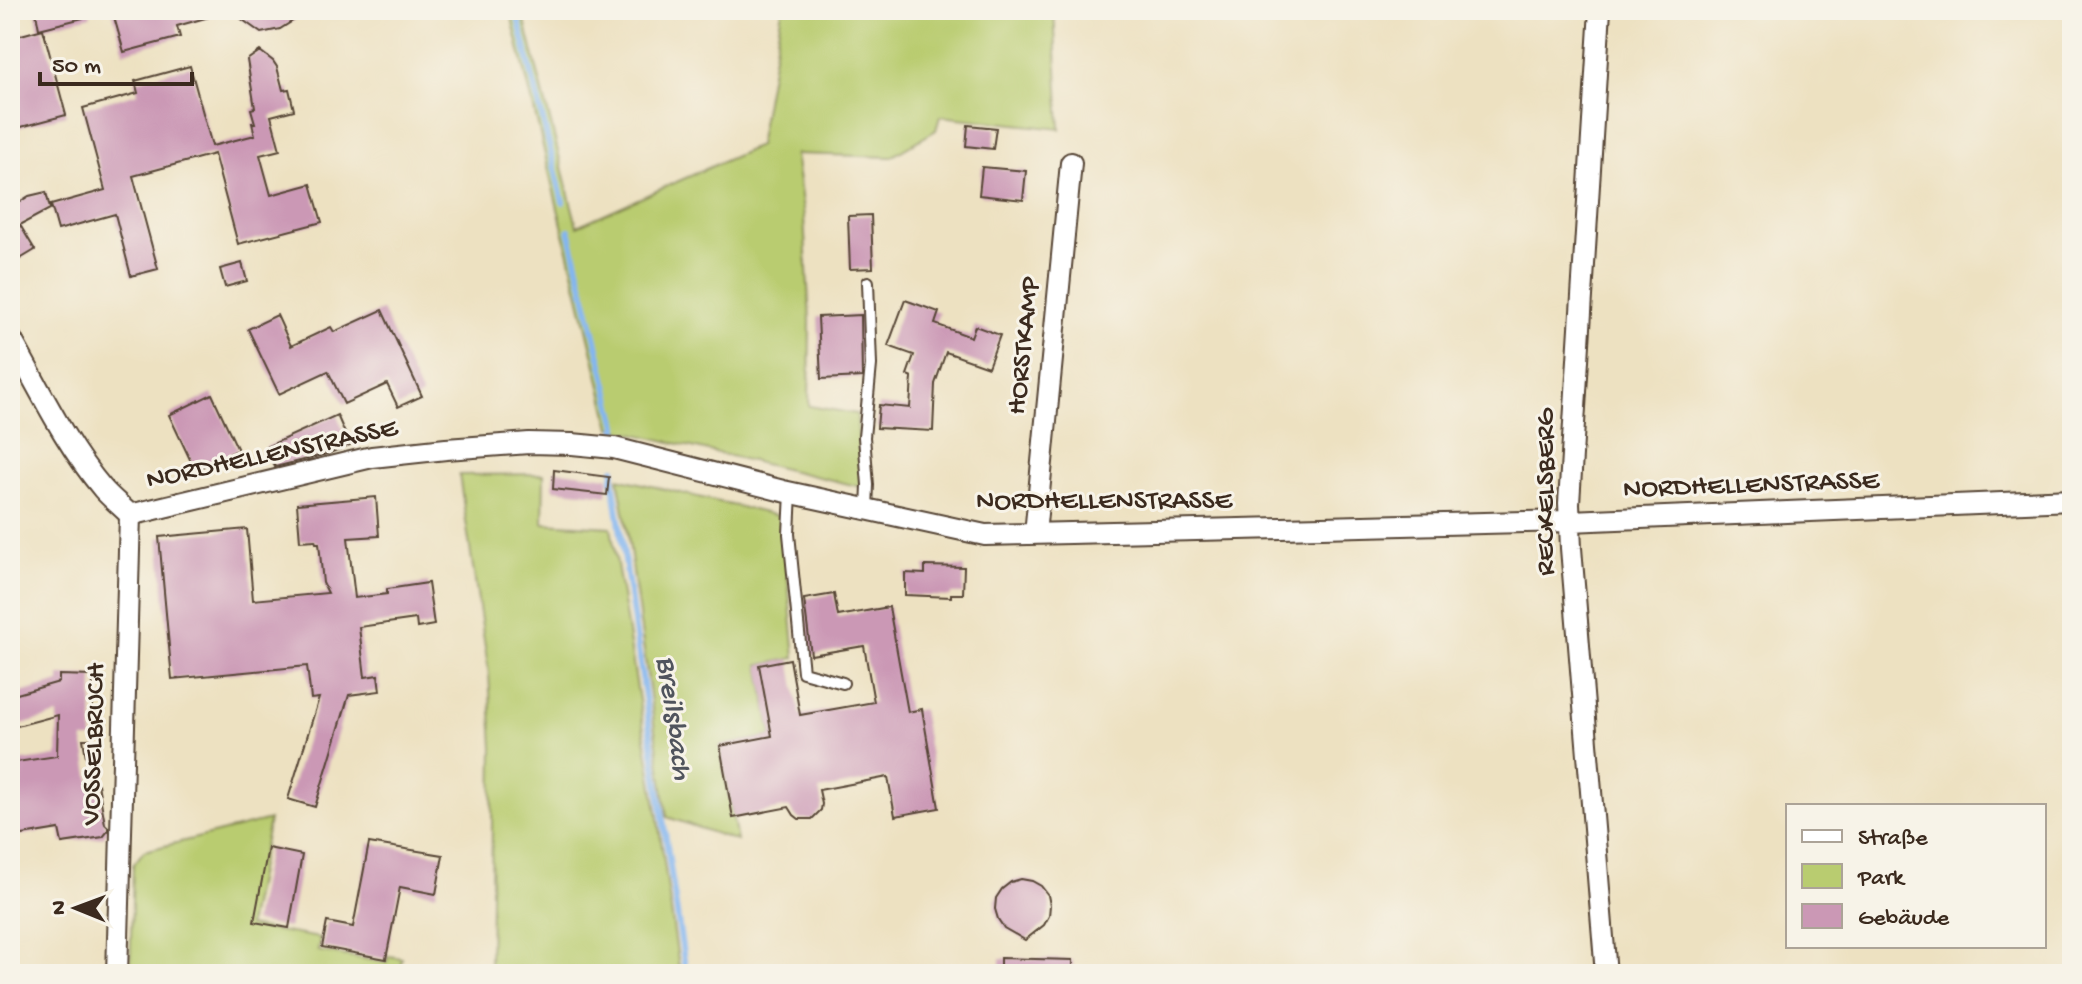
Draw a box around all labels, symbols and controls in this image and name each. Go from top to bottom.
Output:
scale bar [40,36,192,86]
text: 50 m [52,53,101,82]
street label: HORSTKAMP [1001,275,1049,416]
street label: RECKELSBERG [1531,407,1564,576]
street label: NORDHELLENSTRASSE [143,412,402,498]
street label: NORDHELLENSTRASSE [1622,465,1881,507]
street label: NORDHELLENSTRASSE [976,486,1234,519]
water label: Breilsbach [646,654,698,783]
street label: VOSSELBRUCH [76,661,114,827]
legend [1786,804,2046,948]
text: Straße [1858,825,1928,854]
text: Park [1857,865,1906,894]
north arrow [36,868,116,948]
text: N [47,900,73,915]
text: Gebäude [1858,905,1950,934]

